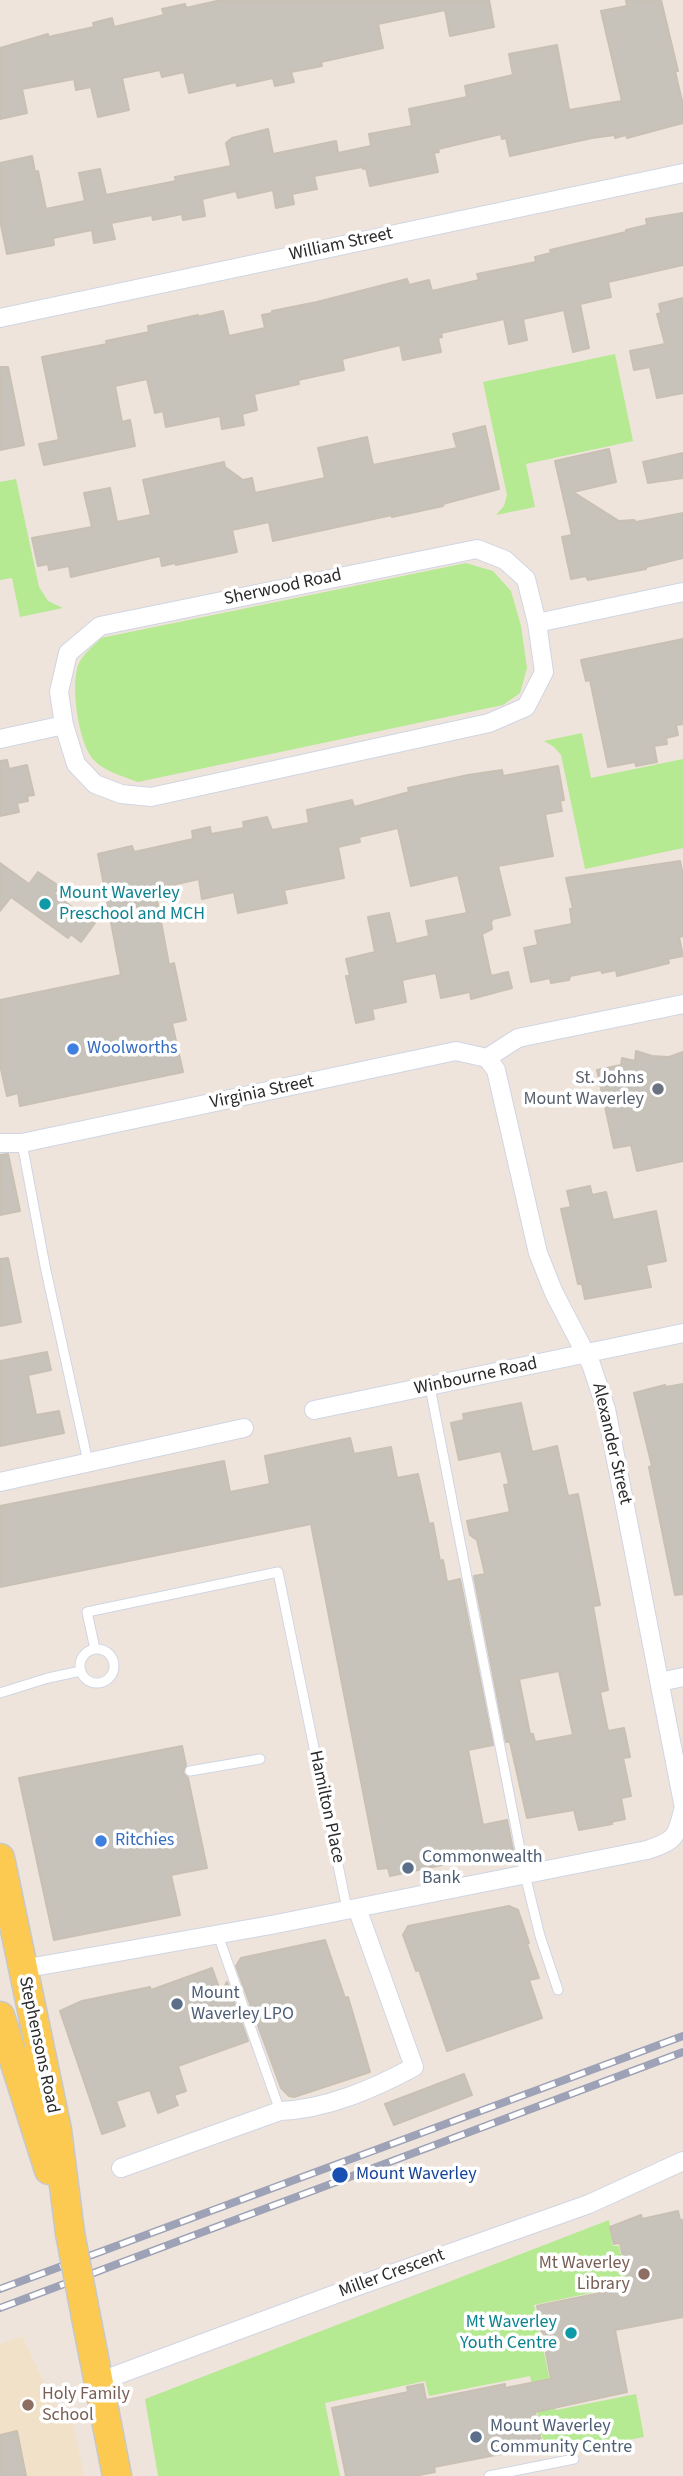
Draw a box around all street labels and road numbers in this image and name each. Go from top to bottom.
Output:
street label: William Street [287,224,395,266]
street label: Sherwood Road [222,565,344,611]
street label: Virginia Street [208,1071,316,1115]
street label: Winbourne Road [413,1353,539,1401]
street label: Alexander Street [587,1381,635,1507]
street label: Hamilton Place [304,1749,348,1865]
street label: Stephensons Road [13,1975,63,2115]
street label: Miller Crescent [336,2245,448,2303]

